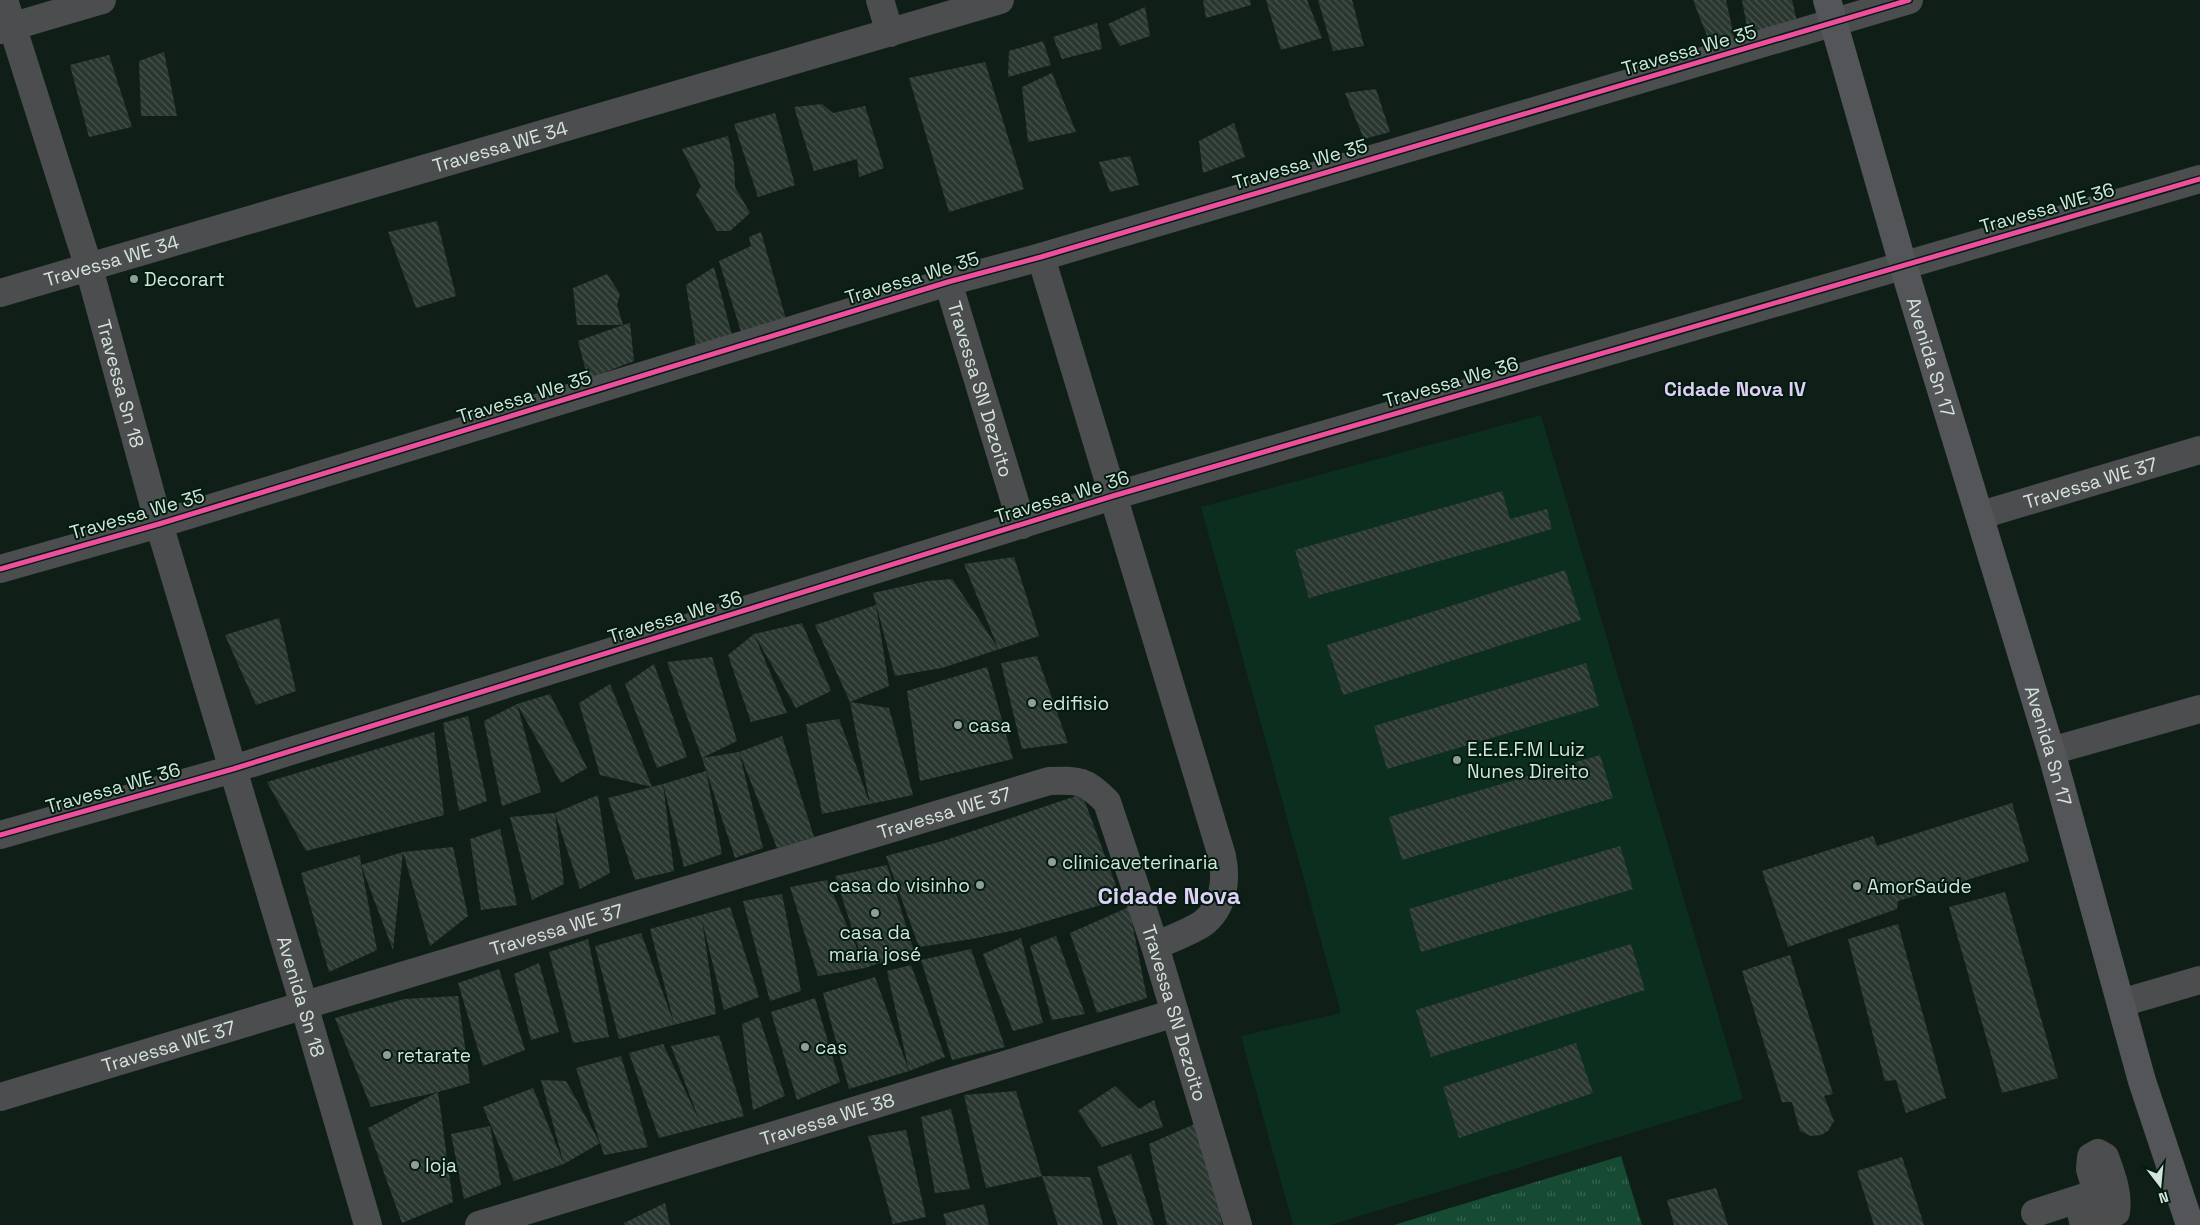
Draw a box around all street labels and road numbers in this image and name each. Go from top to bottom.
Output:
street label: Travessa We 35 [1619,19,1759,81]
street label: Travessa WE 34 [430,115,570,178]
street label: Travessa We 35 [1230,133,1370,195]
street label: Travessa WE 36 [1977,177,2117,239]
street label: Travessa WE 34 [41,229,182,292]
street label: Travessa We 35 [842,246,982,310]
street label: Avenida Sn 17 [1901,294,1961,420]
street label: Travessa SN Dezoito [942,298,1019,480]
street label: Travessa Sn 18 [91,317,150,450]
street label: Travessa We 36 [1381,351,1521,413]
street label: Travessa We 35 [454,365,594,429]
street label: Travessa WE 37 [2020,451,2160,514]
street label: Travessa We 36 [992,465,1132,529]
street label: Travessa We 35 [67,483,207,545]
street label: Travessa We 36 [605,585,745,649]
street label: Avenida Sn 17 [2019,683,2078,809]
street label: Travessa WE 36 [43,757,183,819]
street label: Travessa WE 37 [874,781,1014,844]
street label: Travessa WE 37 [487,897,626,961]
street label: Travessa SN Dezoito [1136,922,1213,1104]
street label: Avenida Sn 18 [271,933,331,1060]
street label: Travessa WE 37 [99,1014,239,1078]
street label: Travessa WE 38 [757,1087,897,1151]

